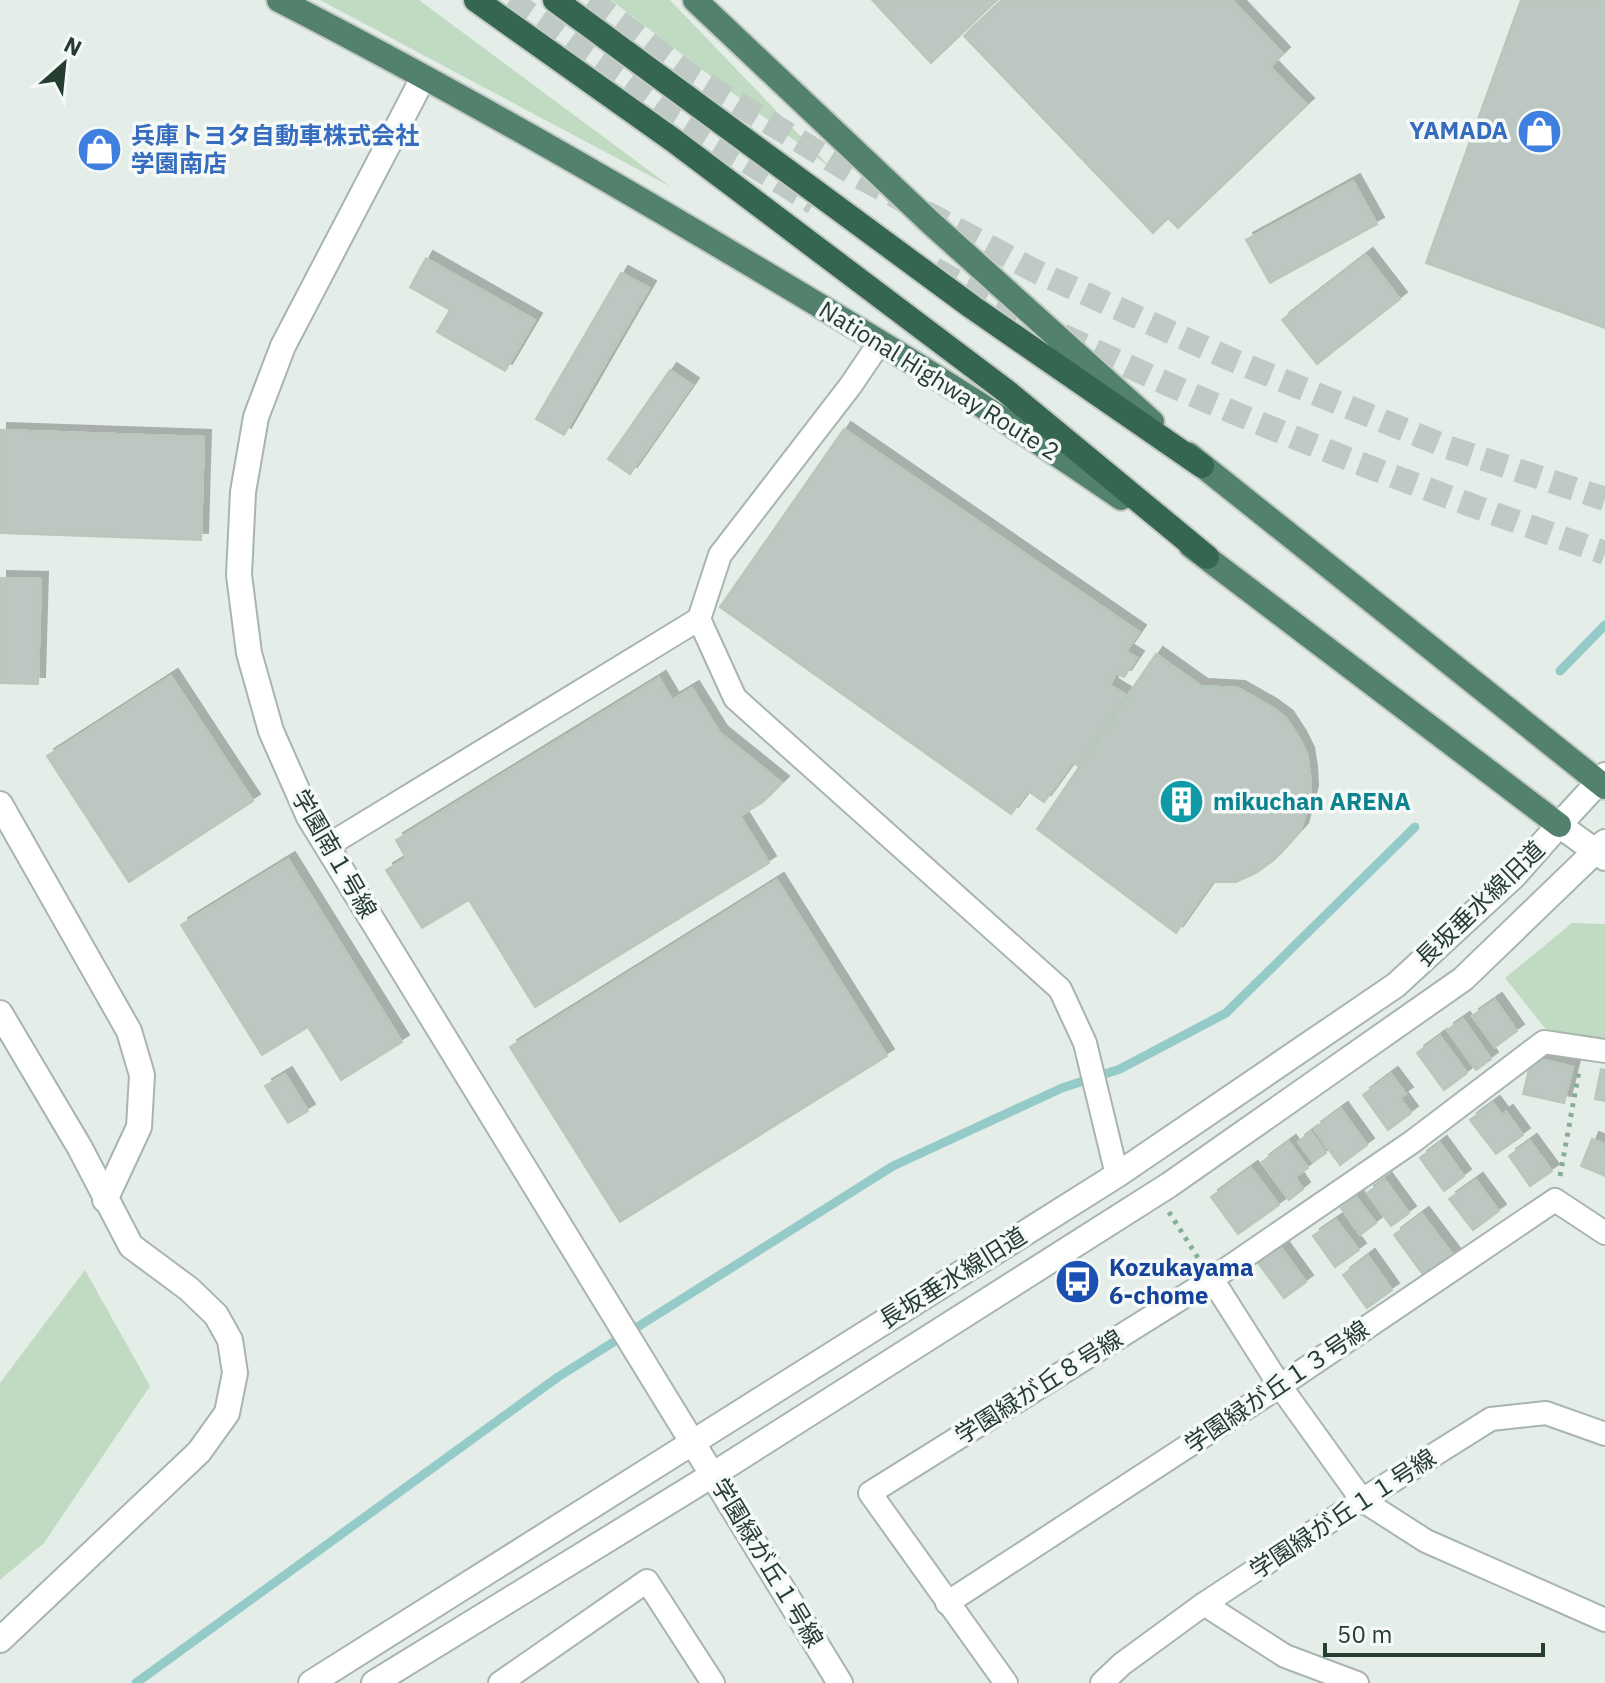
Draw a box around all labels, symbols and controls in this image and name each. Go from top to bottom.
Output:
north arrow [24,24,104,104]
text: N [60,29,87,62]
shop icon: YAMADA [1515,107,1563,155]
place label: YAMADA [1409,114,1508,146]
place label: 兵庫トヨタ自動車株式会社 学園南店 [131,119,419,179]
shop icon: 兵庫トヨタ自動車株式会社 学園南店 [76,126,124,174]
street label: National Highway Route 2 [813,293,1066,467]
building icon: mikuchan ARENA [1158,778,1206,826]
street label: 学園南１号線 [285,783,385,924]
place label: mikuchan ARENA [1213,785,1411,817]
street label: 長坂垂水線旧道 [1408,833,1551,973]
street label: 長坂垂水線旧道 [873,1219,1032,1335]
place label: Kozukayama 6-chome [1109,1251,1254,1311]
bus stop icon: Kozukayama 6-chome [1054,1258,1102,1306]
street label: 学園緑が丘１３号線 [1178,1313,1375,1460]
street label: 学園緑が丘８号線 [949,1322,1128,1451]
street label: 学園緑が丘１１号線 [1243,1441,1442,1585]
street label: 学園緑が丘１号線 [705,1472,831,1653]
scale bar [1325,1607,1543,1657]
text: 50 m [1337,1618,1392,1650]

